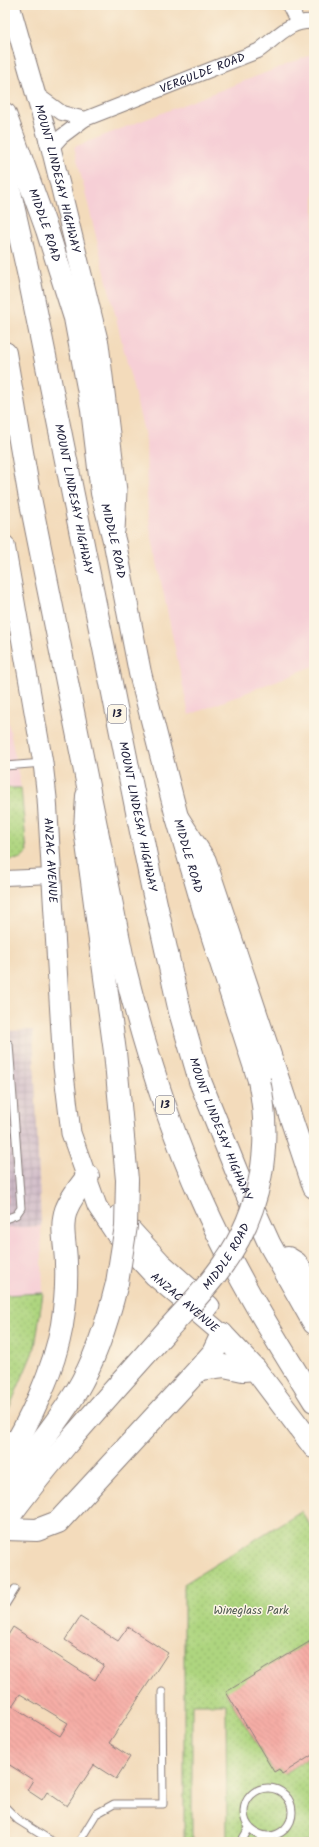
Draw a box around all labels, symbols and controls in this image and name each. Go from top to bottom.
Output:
street label: VERGULDE ROAD [157,47,248,98]
street label: MOUNT LINDESAY HIGHWAY [29,102,86,256]
street label: MIDDLE ROAD [23,186,66,264]
street label: MOUNT LINDESAY HIGHWAY [49,422,98,577]
street label: MIDDLE ROAD [95,501,131,580]
road number: 13 [108,705,126,723]
street label: MOUNT LINDESAY HIGHWAY [114,740,163,894]
street label: MIDDLE ROAD [168,816,208,895]
street label: ANZAC AVENUE [39,817,63,904]
street label: MOUNT LINDESAY HIGHWAY [184,1055,258,1205]
road number: 13 [156,1096,174,1114]
street label: MIDDLE ROAD [198,1220,255,1294]
street label: ANZAC AVENUE [146,1267,224,1338]
park label: Wineglass Park [213,1601,289,1620]

